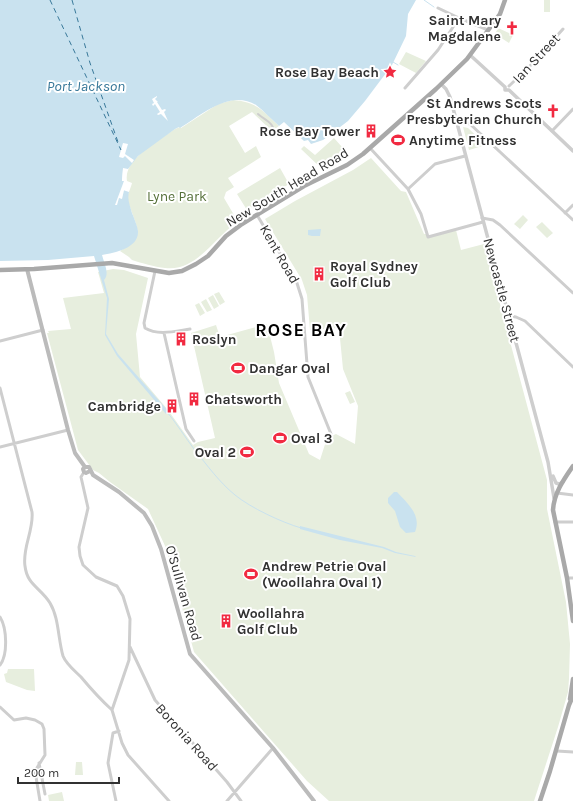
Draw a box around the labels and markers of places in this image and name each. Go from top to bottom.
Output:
place label: Saint Mary Magdalene [428,12,501,45]
church icon: Saint Mary Magdalene [504,20,520,36]
place label: Rose Bay Beach [275,64,379,81]
place icon: Rose Bay Beach [382,64,398,80]
place label: St Andrews Scots Presbyterian Church [406,95,542,128]
church icon: St Andrews Scots Presbyterian Church [545,103,561,119]
place label: Rose Bay Tower [259,123,360,140]
building icon: Rose Bay Tower [363,123,379,139]
sports icon: Anytime Fitness [390,132,406,148]
place label: Anytime Fitness [409,132,517,149]
place label: Royal Sydney Golf Club [330,258,418,291]
building icon: Royal Sydney Golf Club [311,266,327,282]
building icon: Roslyn [173,331,189,347]
place label: Roslyn [192,331,236,348]
sports icon: Dangar Oval [230,360,246,376]
place label: Dangar Oval [249,360,330,377]
building icon: Chatsworth [186,391,202,407]
place label: Chatsworth [205,391,282,408]
place label: Cambridge [88,398,161,415]
building icon: Cambridge [164,398,180,414]
sports icon: Oval 3 [272,430,288,446]
place label: Oval 3 [291,430,333,447]
place label: Oval 2 [195,444,236,461]
sports icon: Oval 2 [239,444,255,460]
place label: Andrew Petrie Oval (Woollahra Oval 1) [262,558,387,591]
sports icon: Andrew Petrie Oval (Woollahra Oval 1) [243,566,259,582]
place label: Woollahra Golf Club [237,605,305,638]
building icon: Woollahra Golf Club [218,613,234,629]

